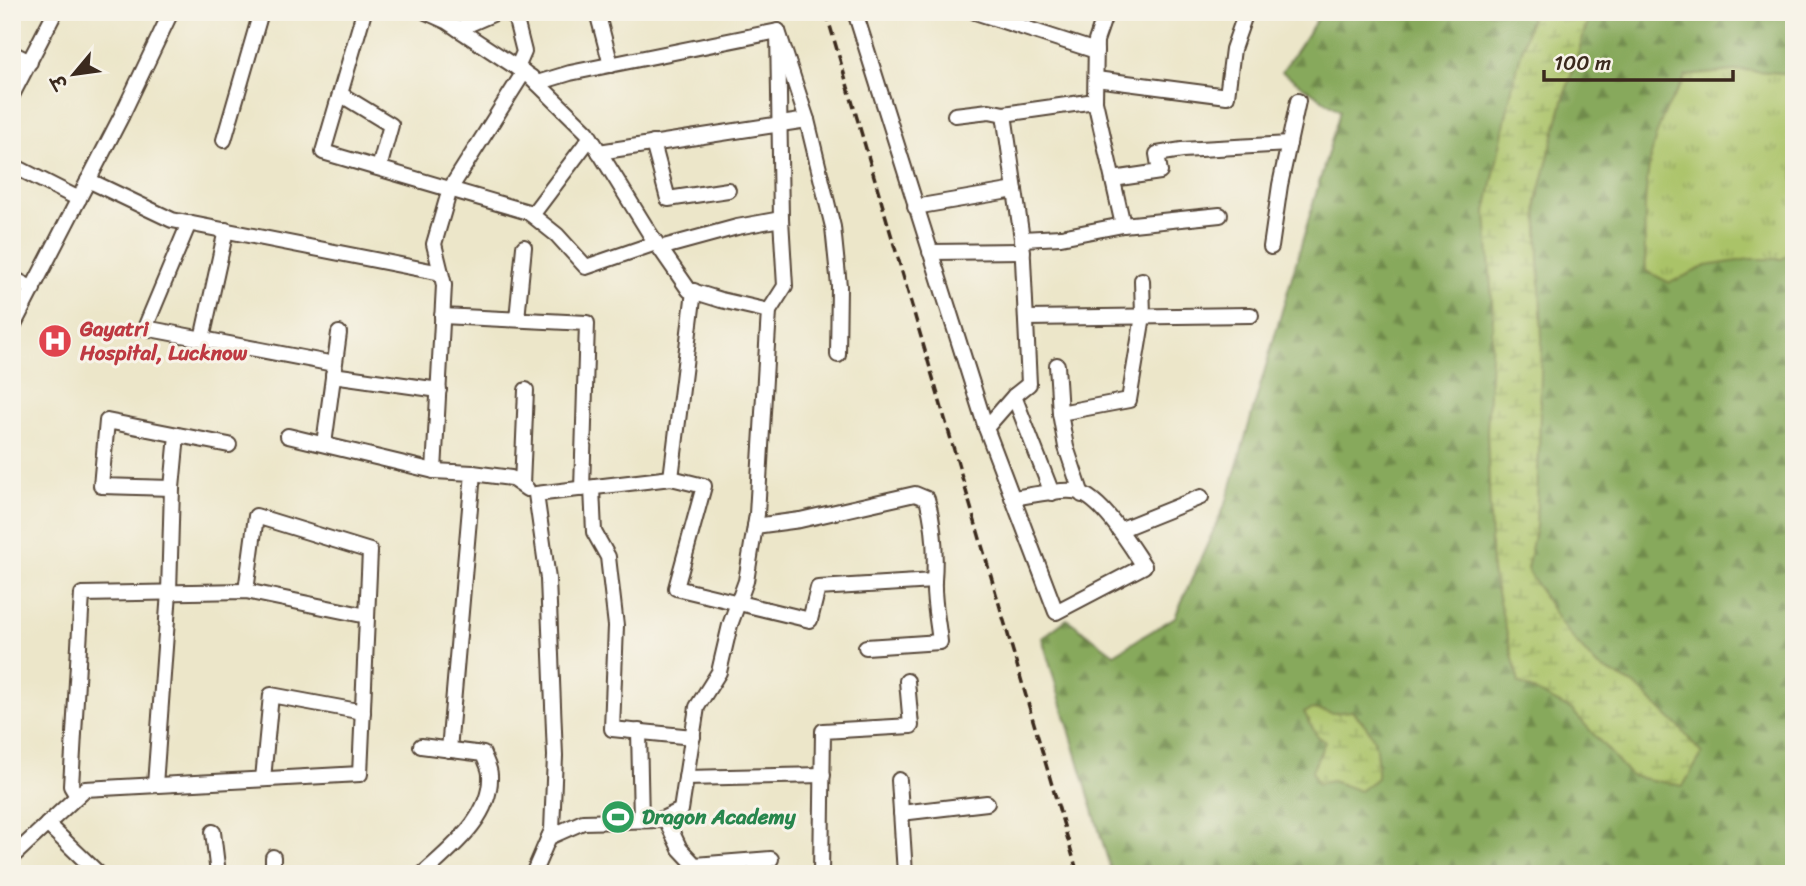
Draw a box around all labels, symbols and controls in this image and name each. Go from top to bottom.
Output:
north arrow [38,38,108,108]
scale bar [1544,38,1732,82]
text: 100 m [1554,44,1611,82]
text: उ [41,66,78,97]
place label: Gayatri Hospital, Lucknow [79,310,248,372]
hospital icon: Gayatri Hospital, Lucknow [36,322,74,360]
sports icon: Dragon Academy [599,798,637,836]
place label: Dragon Academy [642,798,797,836]

